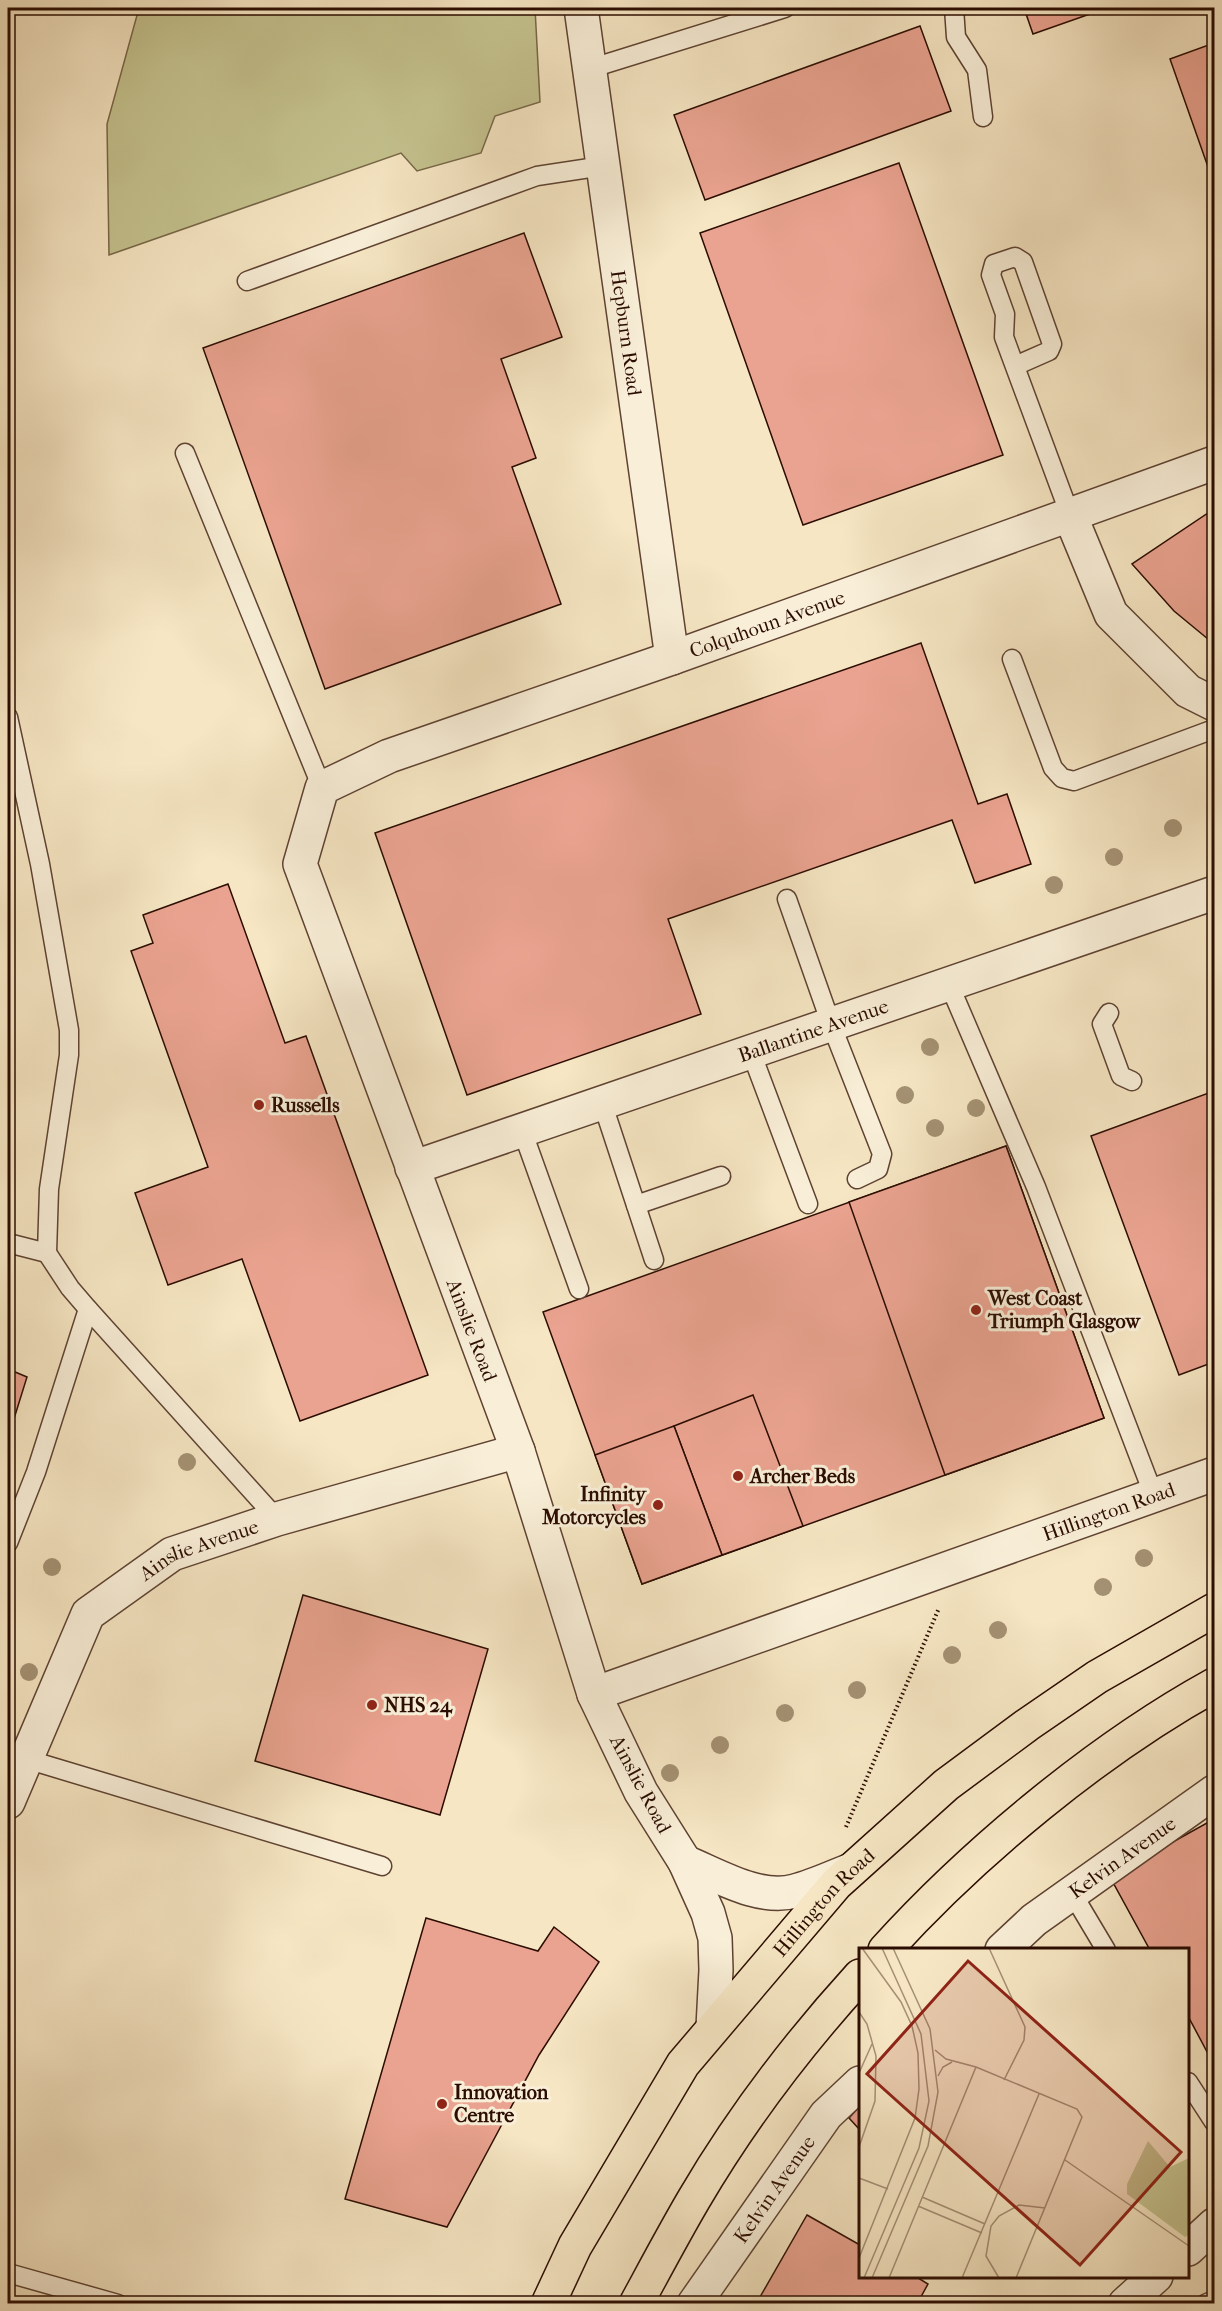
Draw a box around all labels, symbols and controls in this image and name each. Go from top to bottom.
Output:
street label: Hepburn Road [606,268,646,398]
street label: Colquhoun Avenue [686,586,848,663]
street label: Ballantine Avenue [735,995,892,1067]
place label: Russells [271,1094,340,1117]
marker: Russells [252,1098,266,1112]
street label: Ainslie Road [441,1275,502,1386]
place label: West Coast Triumph Glasgow [987,1287,1141,1333]
marker: West Coast Triumph Glasgow [969,1303,983,1317]
place label: Archer Beds [748,1465,856,1488]
marker: Archer Beds [731,1469,745,1483]
street label: Hillington Road [1039,1477,1179,1546]
place label: Infinity Motorcycles [541,1483,647,1529]
marker: Infinity Motorcycles [651,1498,665,1512]
street label: Ainslie Avenue [134,1515,262,1586]
place label: NHS 24 [384,1694,453,1718]
marker: NHS 24 [365,1698,379,1712]
street label: Ainslie Road [605,1730,677,1838]
street label: Kelvin Avenue [1064,1812,1180,1904]
street label: Hillington Road [768,1843,880,1961]
inset map [859,1948,1189,2278]
place label: Innovation Centre [454,2081,549,2127]
marker: Innovation Centre [435,2097,449,2111]
street label: Kelvin Avenue [729,2131,820,2248]

